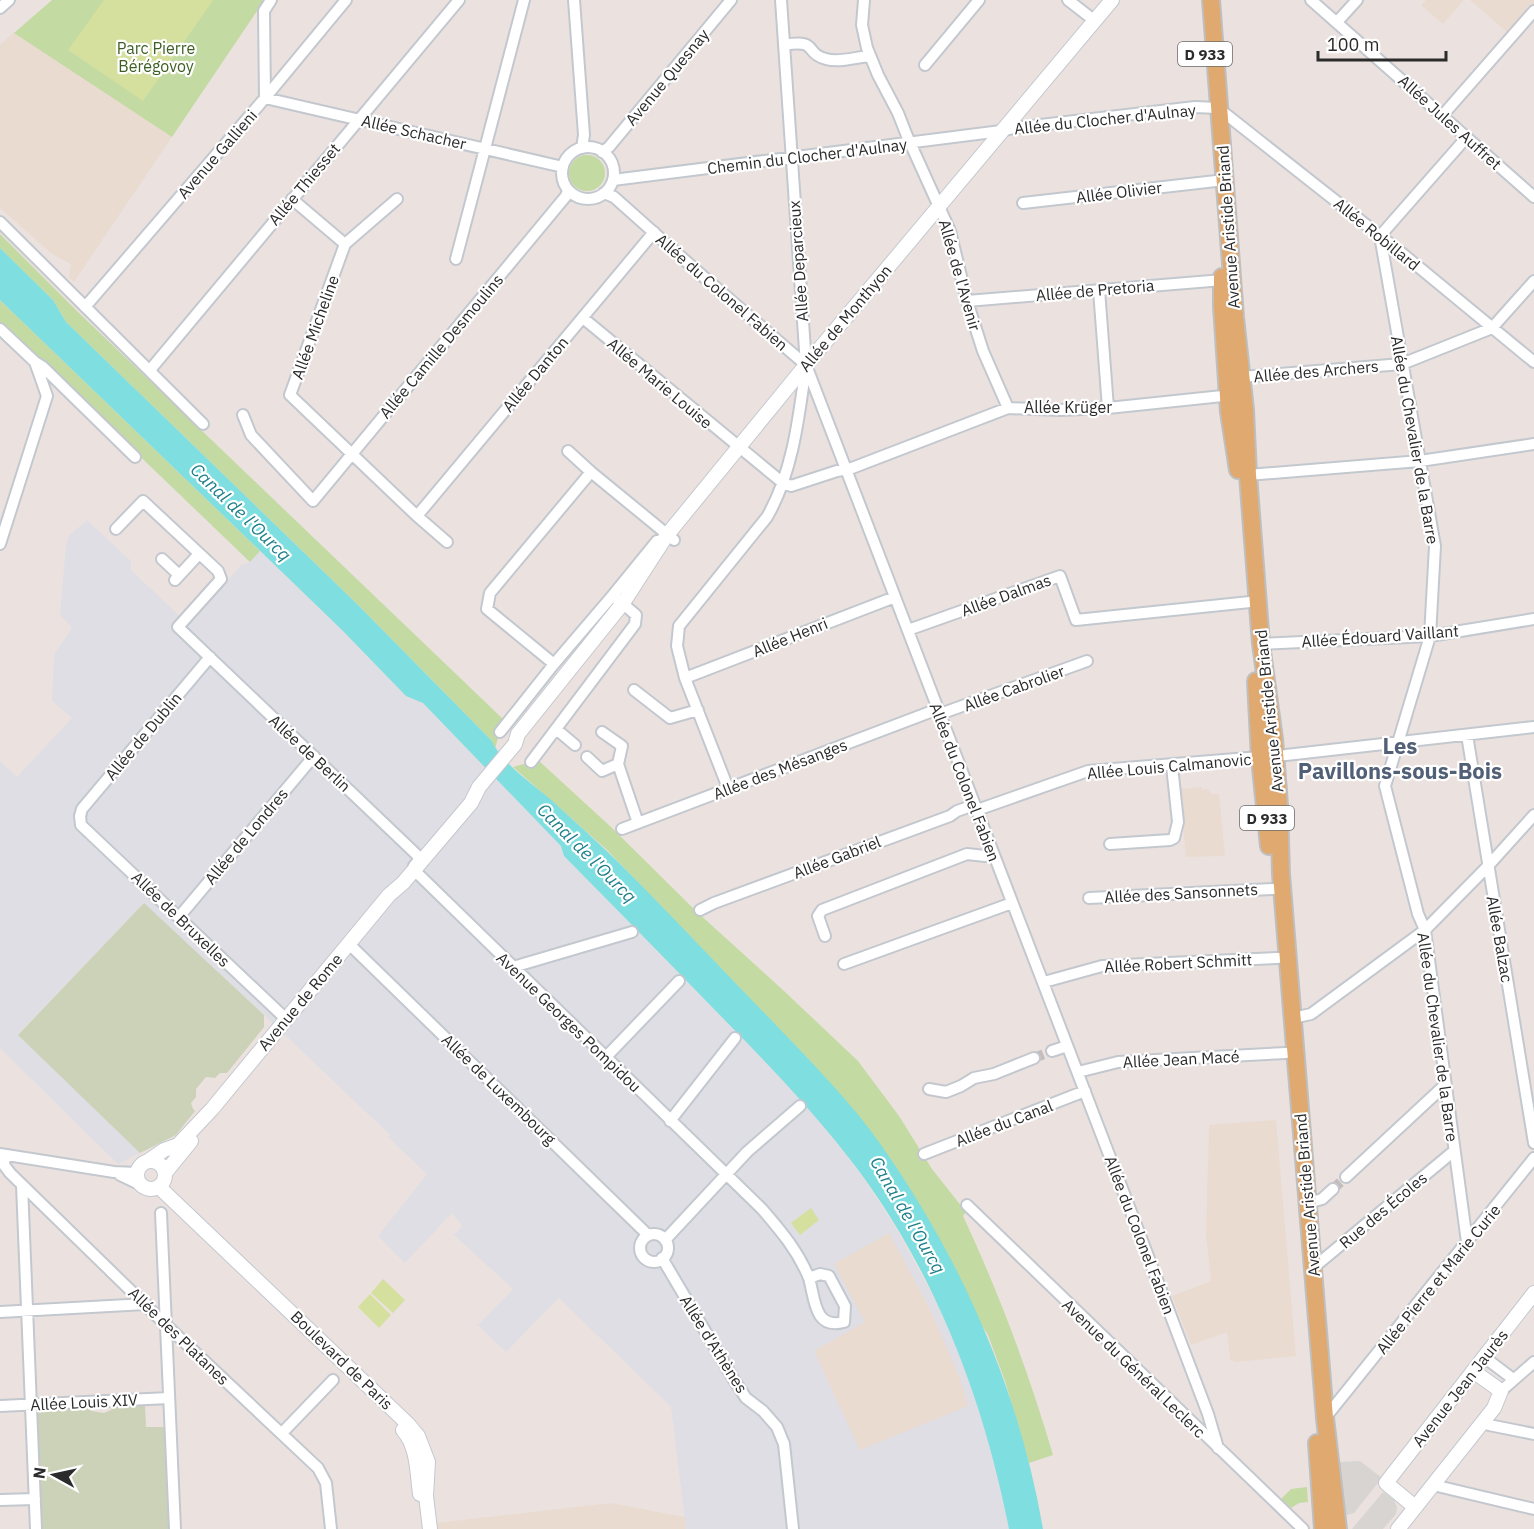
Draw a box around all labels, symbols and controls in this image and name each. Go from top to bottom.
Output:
scale bar [1318,24,1446,62]
street label: Avenue Quesnay [621,25,713,129]
text: 100 m [1327,33,1379,56]
park label: Parc Pierre Bérégovoy [117,38,196,76]
road number: D 933 [1178,42,1232,66]
street label: Allée Jules Auffret [1394,70,1506,174]
street label: Allée du Clocher d'Aulnay [1013,100,1197,138]
street label: Avenue Gallieni [173,105,261,203]
street label: Allée Schacher [360,110,468,154]
street label: Chemin du Clocher d'Aulnay [706,134,908,178]
street label: Allée Thiesset [264,139,344,229]
street label: Avenue Aristide Briand [1212,145,1244,309]
street label: Allée Olivier [1075,177,1163,207]
street label: Allée Robillard [1330,193,1424,275]
street label: Allée Deparcieux [784,200,812,322]
street label: Allée de l'Avenir [935,217,985,333]
street label: Allée du Colonel Fabien [652,229,792,355]
street label: Allée de Monthyon [794,260,896,376]
street label: Allée Camille Desmoulins [375,270,507,422]
street label: Allée Micheline [287,272,343,382]
street label: Allée de Pretoria [1035,275,1156,305]
street label: Allée Danton [498,332,572,416]
street label: Allée Marie Louise [604,333,717,433]
street label: Allée du Chevalier de la Barre [1387,334,1443,546]
street label: Allée des Archers [1253,356,1379,386]
street label: Allée Krüger [1024,397,1112,417]
water label: Canal de l'Ourcq [186,458,296,566]
street label: Allée Dalmas [958,569,1054,621]
street label: Allée Henri [749,613,831,661]
street label: Allée Édouard Vaillant [1301,620,1459,651]
street label: Avenue Aristide Briand [1250,629,1288,793]
street label: Allée Cabrolier [961,660,1067,715]
street label: Allée de Dublin [100,688,186,784]
street label: Allée du Colonel Fabien [925,700,1005,864]
street label: Allée de Berlin [265,710,355,796]
district label: Les Pavillons-sous-Bois [1298,731,1502,785]
street label: Allée des Mésanges [710,734,850,804]
street label: Allée Louis Calmanovic [1086,749,1252,783]
street label: Allée de Londres [200,784,292,888]
water label: Canal de l'Ourcq [532,798,642,908]
road number: D 933 [1240,806,1294,830]
street label: Allée Gabriel [790,831,884,883]
street label: Allée de Bruxelles [128,867,234,971]
street label: Allée des Sansonnets [1104,879,1258,907]
street label: Allée Balzac [1483,894,1517,984]
street label: Allée du Chevalier de la Barre [1413,931,1463,1143]
street label: Avenue Georges Pompidou [493,948,645,1096]
street label: Avenue de Rome [254,949,347,1055]
street label: Allée Robert Schmitt [1104,949,1252,977]
street label: Allée de Luxembourg [438,1029,561,1149]
street label: Allée Jean Macé [1122,1046,1240,1072]
street label: Allée du Canal [952,1095,1056,1151]
street label: Avenue Aristide Briand [1290,1113,1324,1277]
water label: Canal de l'Ourcq [865,1152,951,1278]
street label: Allée du Colonel Fabien [1100,1153,1180,1317]
street label: Rue des Écoles [1334,1167,1431,1253]
street label: Allée Pierre et Marie Curie [1371,1200,1505,1358]
street label: Allée des Platanes [124,1283,234,1389]
street label: Allée d'Athènes [676,1291,752,1397]
street label: Avenue du Général Leclerc [1058,1294,1210,1442]
street label: Boulevard de Paris [287,1306,397,1414]
street label: Avenue Jean Jaurès [1408,1325,1512,1451]
street label: Allée Louis XIV [30,1389,139,1415]
north arrow [24,1445,84,1505]
text: N [28,1466,50,1480]

